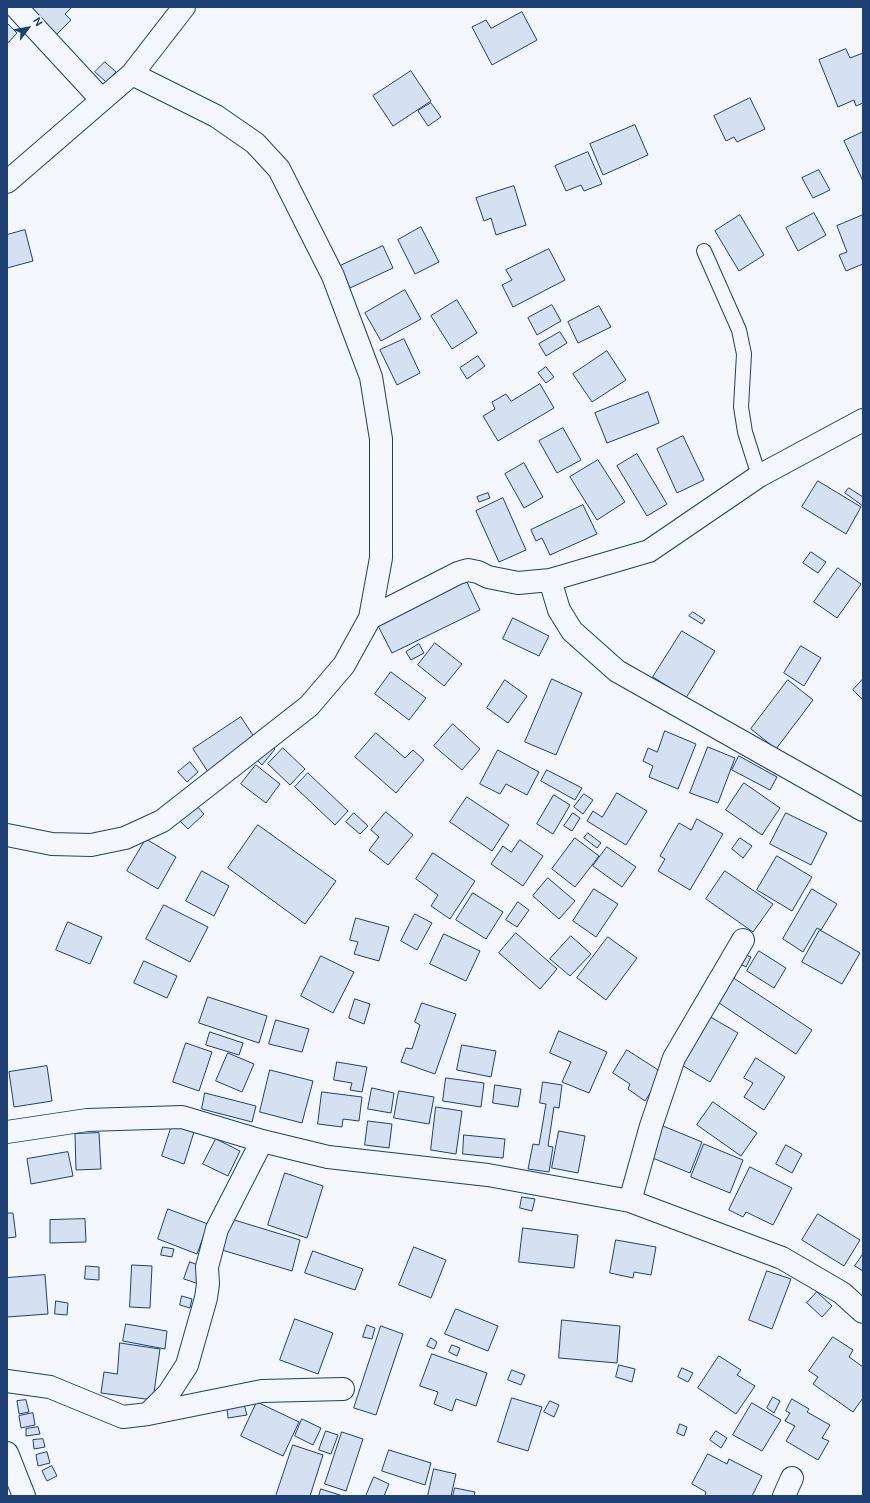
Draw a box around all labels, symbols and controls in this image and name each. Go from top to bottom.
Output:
north arrow [8,8,48,48]
text: N [31,15,45,28]

